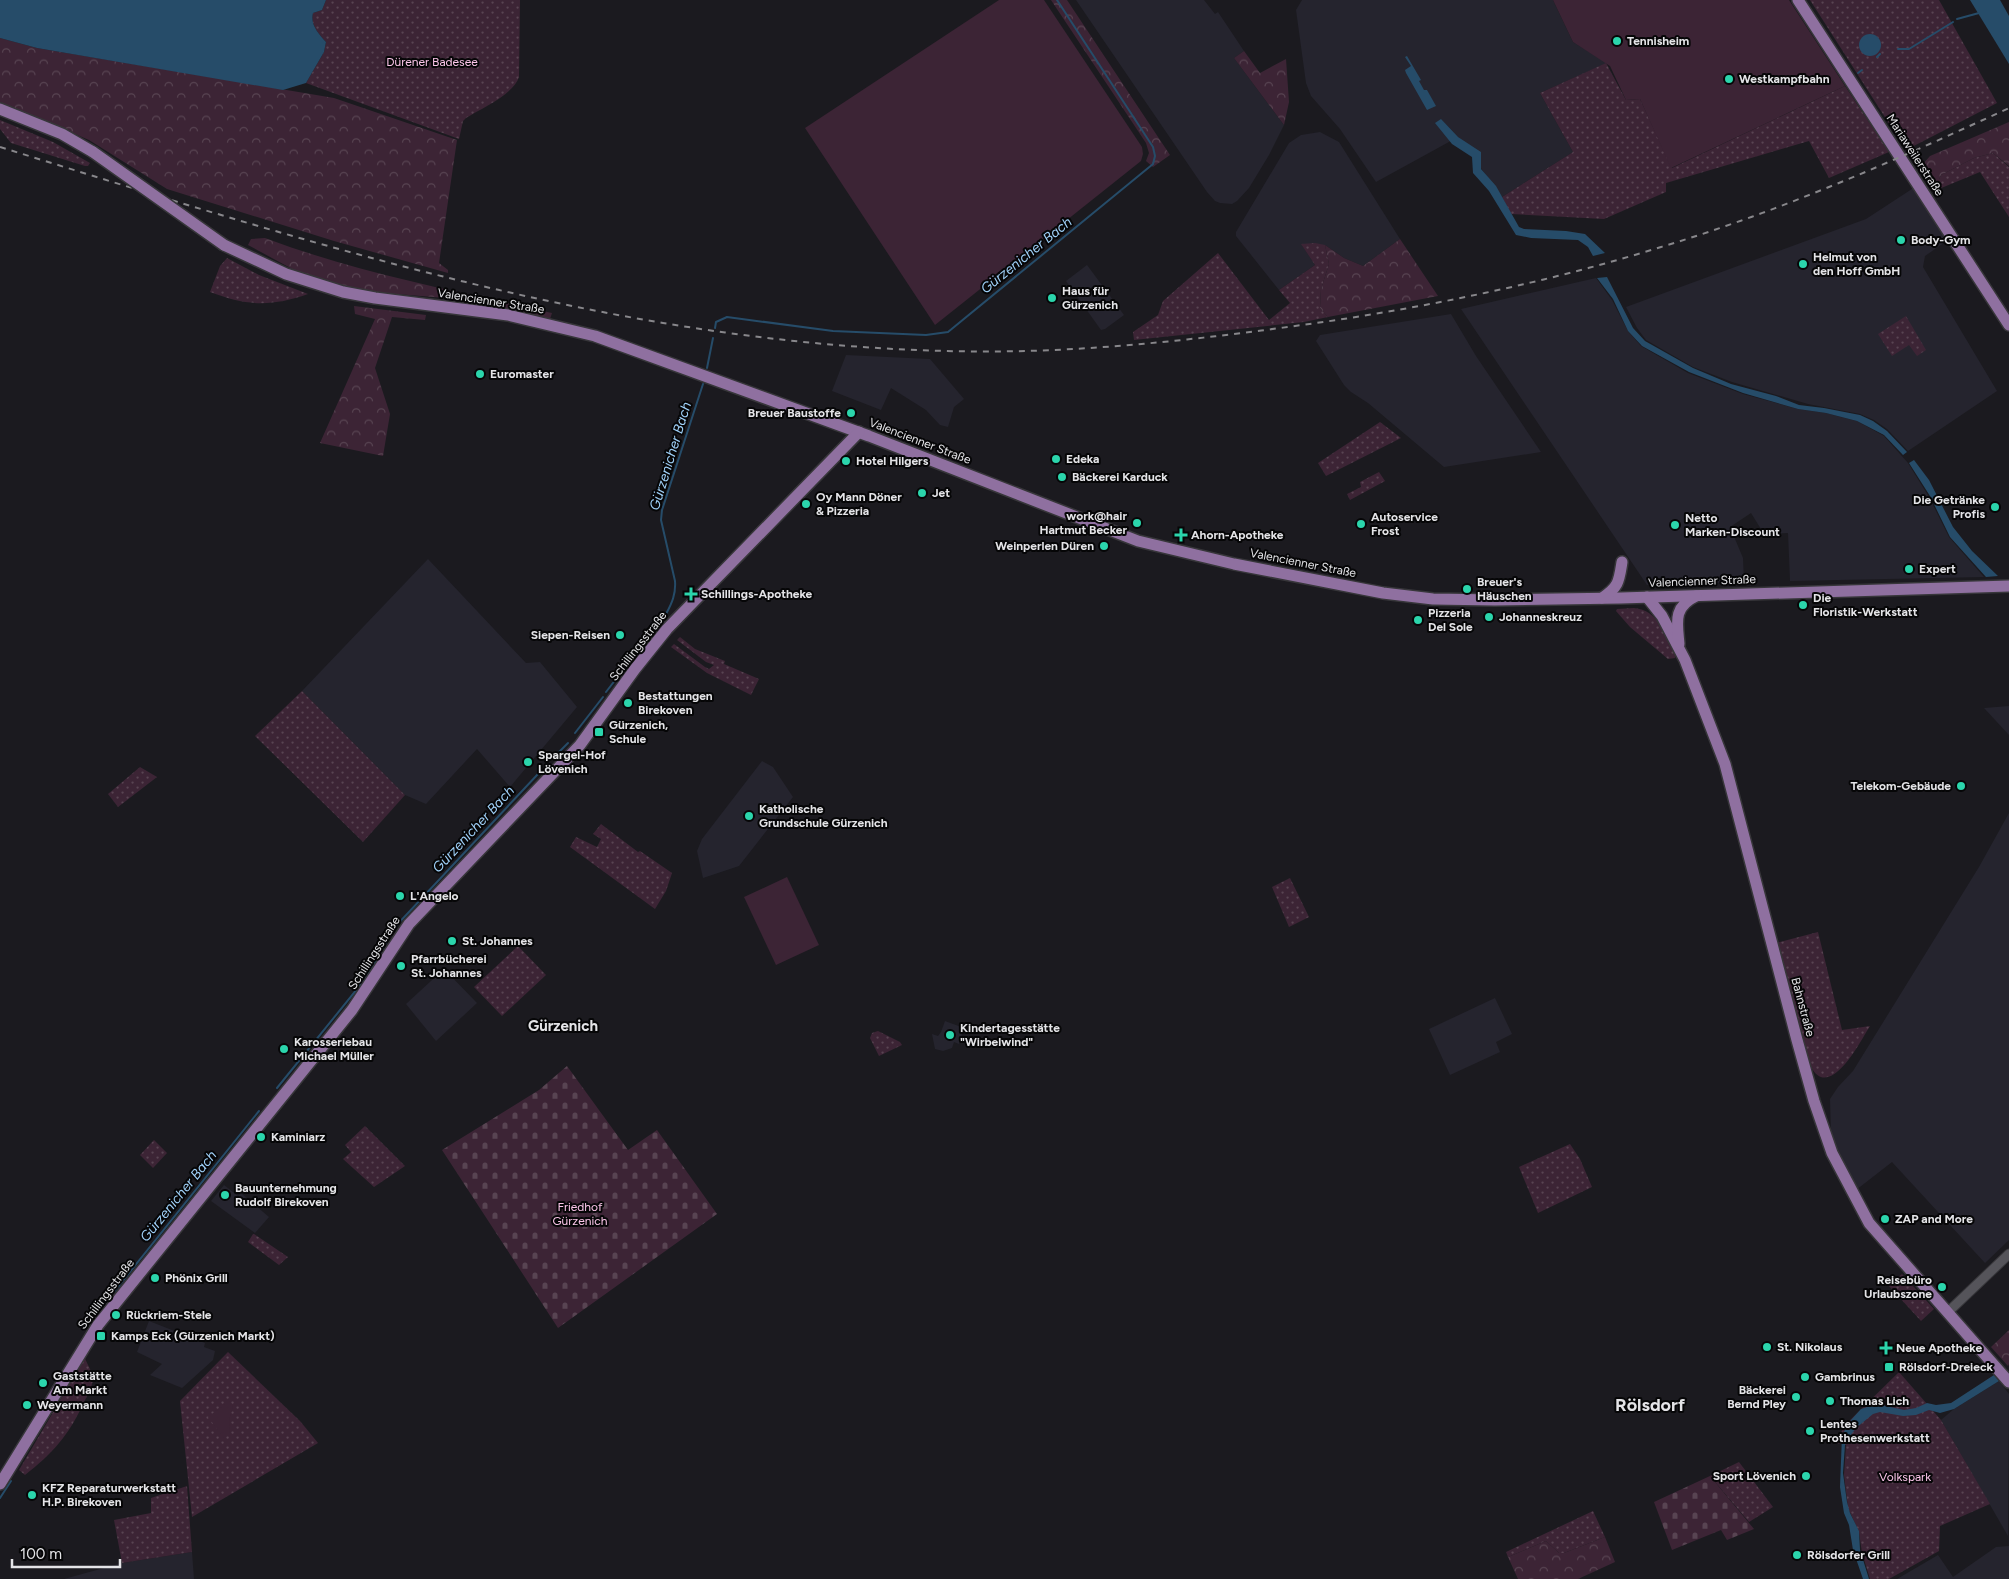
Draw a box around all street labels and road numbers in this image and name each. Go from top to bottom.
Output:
street label: Mariaweilerstraße [1883,112,1947,199]
street label: Valencienner Straße [437,286,546,316]
street label: Valencienner Straße [867,415,973,467]
street label: Valencienner Straße [1249,546,1358,580]
street label: Valencienner Straße [1648,572,1757,590]
street label: Schillingsstraße [607,608,670,684]
street label: Schillingsstraße [345,913,403,992]
street label: Bahnstraße [1788,976,1818,1038]
street label: Schillingsstraße [75,1256,137,1332]

